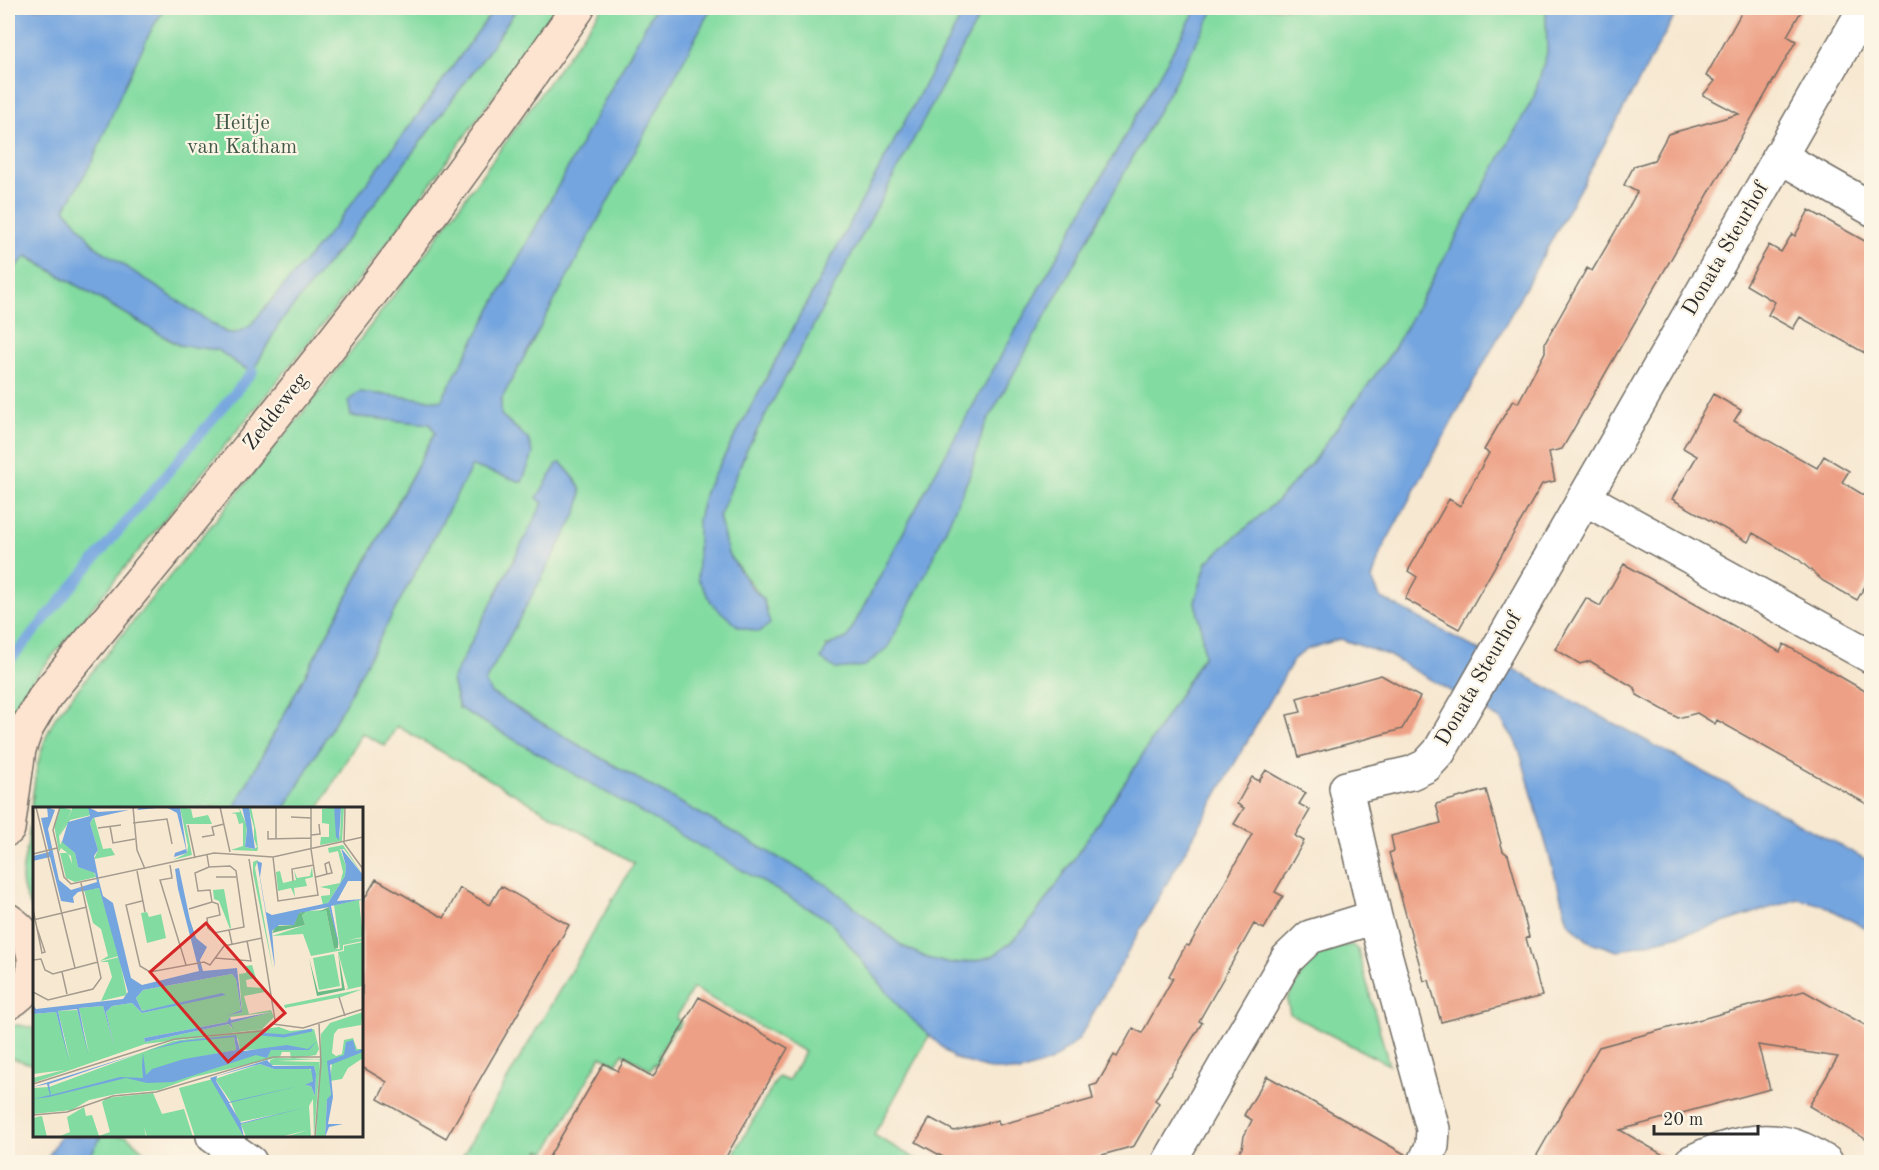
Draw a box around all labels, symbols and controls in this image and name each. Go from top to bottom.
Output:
park label: Heitje van Katham [187,113,297,158]
street label: Donata Steurhof [1679,178,1773,320]
street label: Zeddeweg [240,369,313,454]
street label: Donata Steurhof [1432,608,1526,750]
inset map [33,807,363,1137]
scale bar [1654,1098,1758,1136]
text: 20 m [1663,1111,1703,1129]

